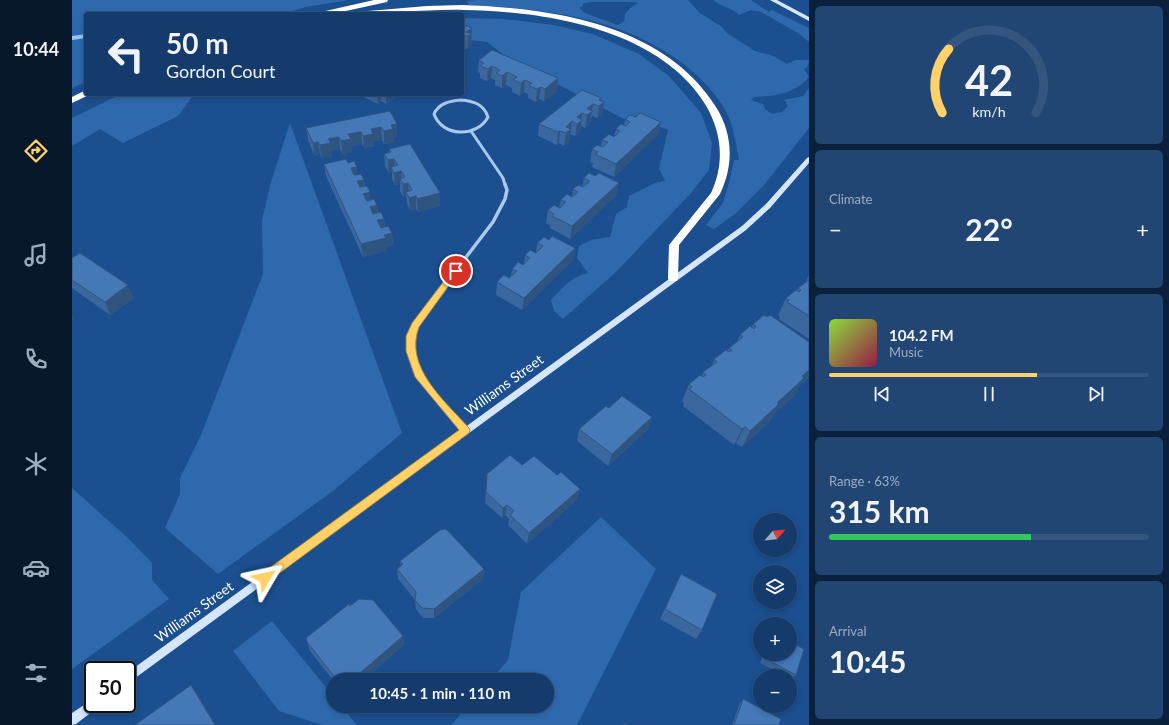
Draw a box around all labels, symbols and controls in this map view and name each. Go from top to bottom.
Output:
text: 50 m [166,26,229,60]
icon: left [100,28,152,80]
text: 10:44 [13,38,59,60]
text: 42 [965,55,1013,105]
text: Gordon Court [166,60,275,82]
text: km/h [972,102,1006,119]
icon: directions [22,137,50,165]
text: Climate [829,191,872,207]
text: 22° [965,211,1013,247]
text: − [829,216,842,243]
text: + [1136,216,1149,243]
icon: music [22,241,50,269]
pin [439,254,473,288]
icon: arrive [445,260,467,282]
text: 104.2 FM [889,326,954,344]
text: Music [889,344,923,360]
icon: phone [22,345,50,373]
street label: Williams Street [461,350,546,419]
icon: previous [871,383,893,405]
icon: pause [978,383,1000,405]
icon: next [1085,383,1107,405]
icon: climate [22,450,50,478]
text: Range · 63% [829,473,900,489]
text: 315 km [829,493,930,529]
north arrow [753,513,797,557]
map controls [753,513,797,713]
icon: car [22,554,50,582]
position arrow [244,557,286,599]
button: layers [753,565,797,609]
street label: Williams Street [151,577,236,646]
button: + [753,617,797,661]
text: Arrival [829,623,866,639]
text: 10:45 [829,643,906,679]
icon: filters [22,659,50,687]
speed limit sign: 50 [84,661,136,713]
button: − [753,669,797,713]
text: 10:45 · 1 min · 110 m [370,684,510,702]

